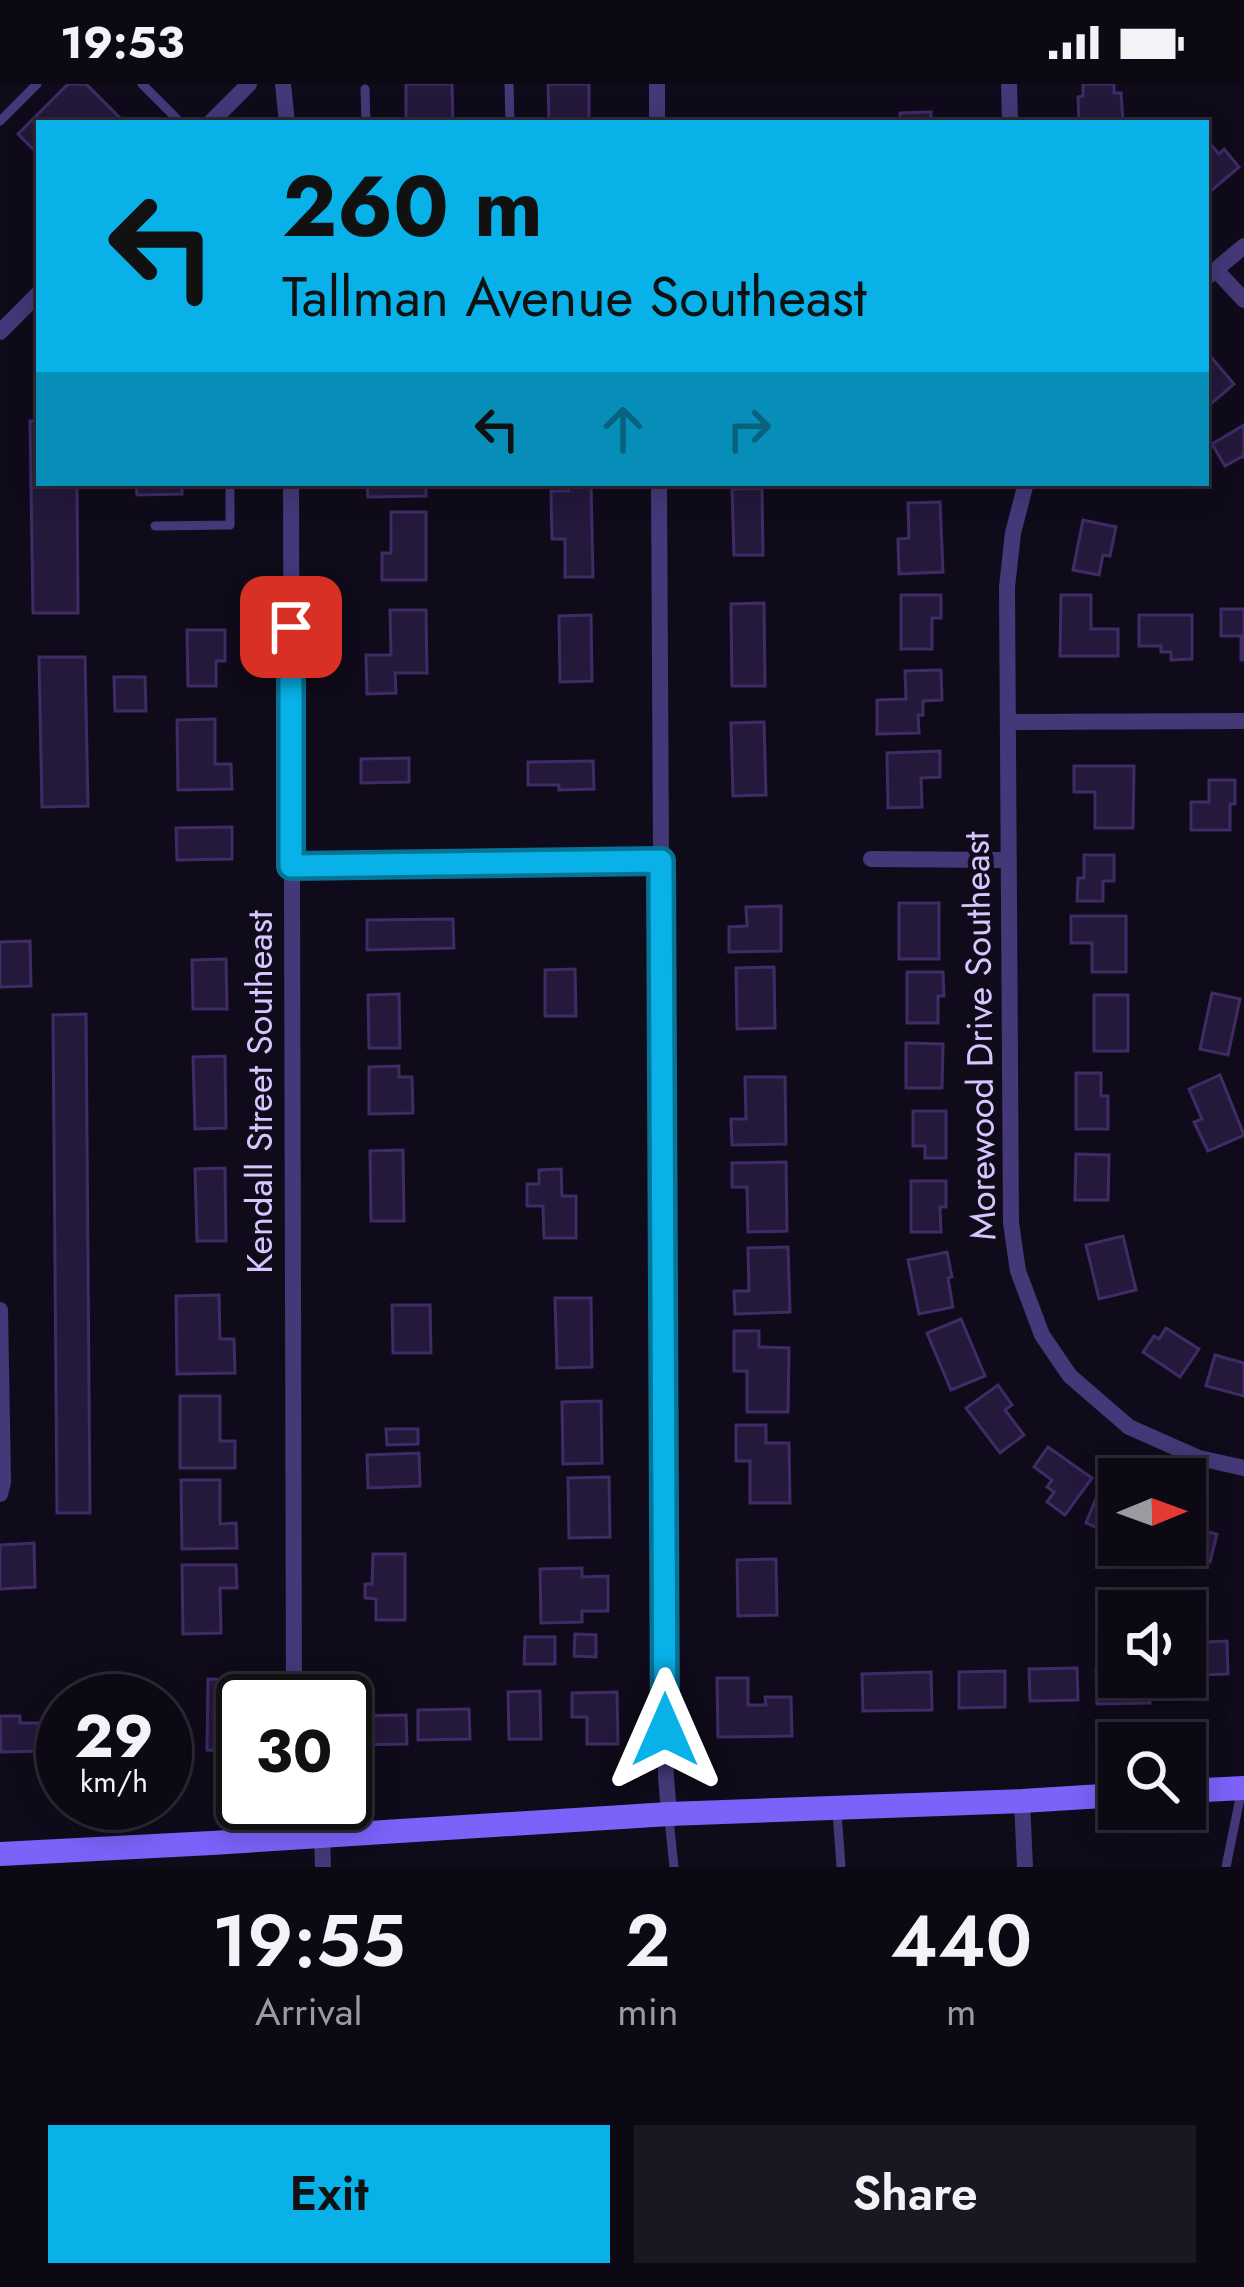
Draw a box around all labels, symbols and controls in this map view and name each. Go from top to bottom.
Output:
text: 19:53 [60,10,184,75]
text: 260 m [282,146,543,268]
icon: left [84,168,240,324]
text: Tallman Avenue Southeast [282,258,867,336]
icon: left [464,396,530,462]
icon: ahead [590,396,656,462]
icon: right [716,396,782,462]
pin [240,576,342,678]
icon: arrive [258,594,324,660]
street label: Morewood Drive Southeast [949,831,1009,1241]
street label: Kendall Street Southeast [233,910,285,1274]
north arrow [1098,1458,1206,1566]
map controls [1098,1458,1206,1830]
button: sound [1098,1590,1206,1698]
position arrow [602,1667,728,1793]
speed limit sign: 30 [216,1674,372,1830]
text: 29 [74,1693,154,1780]
button: search [1098,1722,1206,1830]
text: km/h [80,1760,148,1803]
text: 19:55 [212,1889,405,1993]
text: 2 [625,1889,671,1993]
text: 440 [890,1889,1032,1993]
text: Arrival [255,1983,362,2040]
text: min [617,1983,678,2040]
text: m [946,1983,976,2040]
button: Exit [48,2125,610,2263]
button: Share [634,2125,1196,2263]

